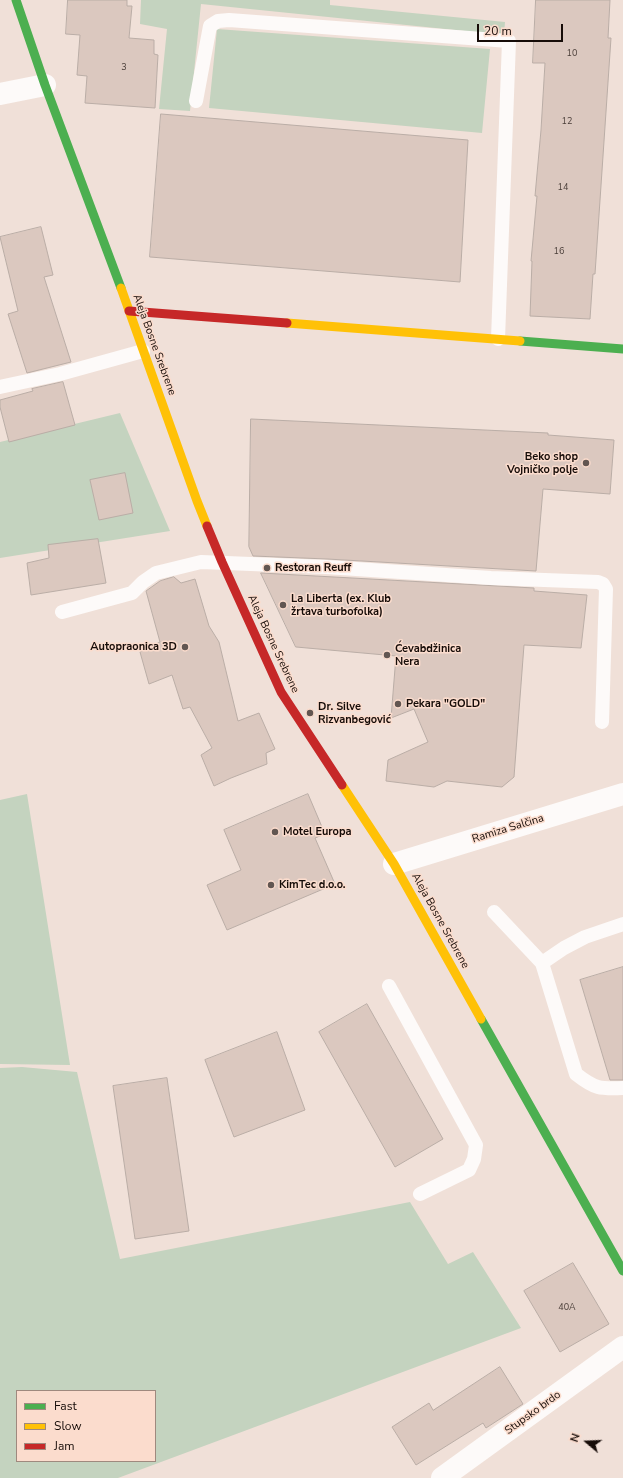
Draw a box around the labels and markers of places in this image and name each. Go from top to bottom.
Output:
place label: Beko shop Vojničko polje [507,450,578,476]
marker: Beko shop Vojničko polje [581,458,591,468]
place label: Restoran Reuff [275,561,351,575]
marker: Restoran Reuff [262,563,272,573]
place label: La Liberta (ex. Klub žrtava turbofolka) [291,592,391,618]
marker: La Liberta (ex. Klub žrtava turbofolka) [278,600,288,610]
place label: Autopraonica 3D [90,640,177,654]
marker: Autopraonica 3D [180,642,190,652]
place label: Ćevabdžinica Nera [395,642,461,668]
marker: Ćevabdžinica Nera [382,650,392,660]
place label: Pekara "GOLD" [406,697,485,711]
marker: Pekara "GOLD" [393,699,403,709]
place label: Dr. Silve Rizvanbegović [318,700,391,726]
marker: Dr. Silve Rizvanbegović [305,708,315,718]
place label: Motel Europa [283,825,352,839]
marker: Motel Europa [270,827,280,837]
place label: KimTec d.o.o. [279,878,346,892]
marker: KimTec d.o.o. [266,880,276,890]

